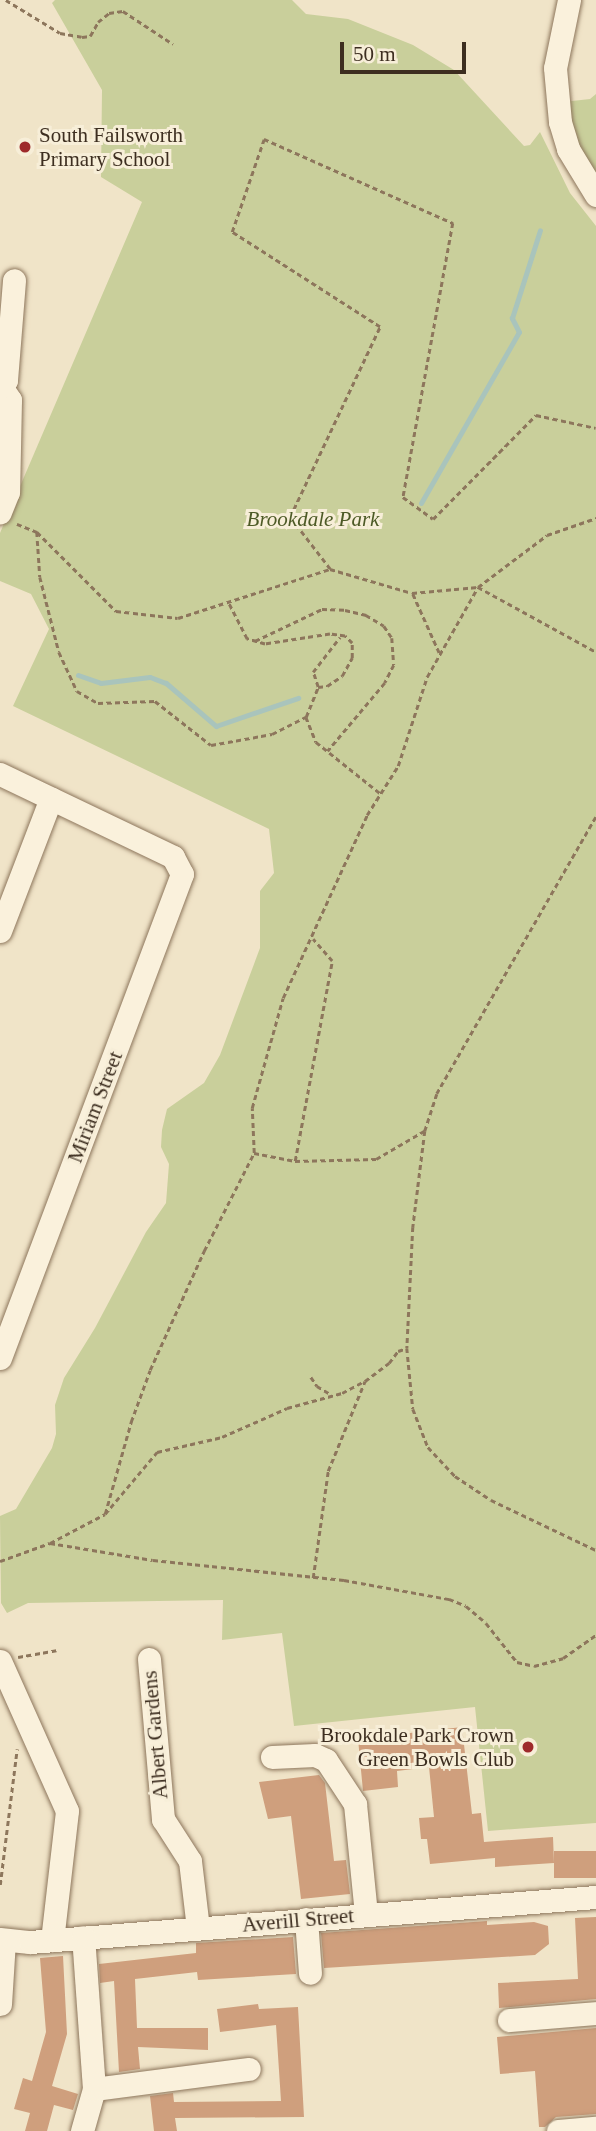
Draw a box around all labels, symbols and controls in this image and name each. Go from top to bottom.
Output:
scale bar [344,28,470,72]
text: 50 m [353,42,396,66]
place label: South Failsworth Primary School [39,122,183,172]
marker: South Failsworth Primary School [17,139,33,155]
park label: Brookdale Park [247,506,379,532]
street label: Miriam Street [62,1048,128,1166]
street label: Albert Gardens [137,1670,173,1800]
place label: Brookdale Park Crown Green Bowls Club [320,1722,514,1772]
marker: Brookdale Park Crown Green Bowls Club [520,1739,536,1755]
street label: Averill Street [241,1903,355,1937]

